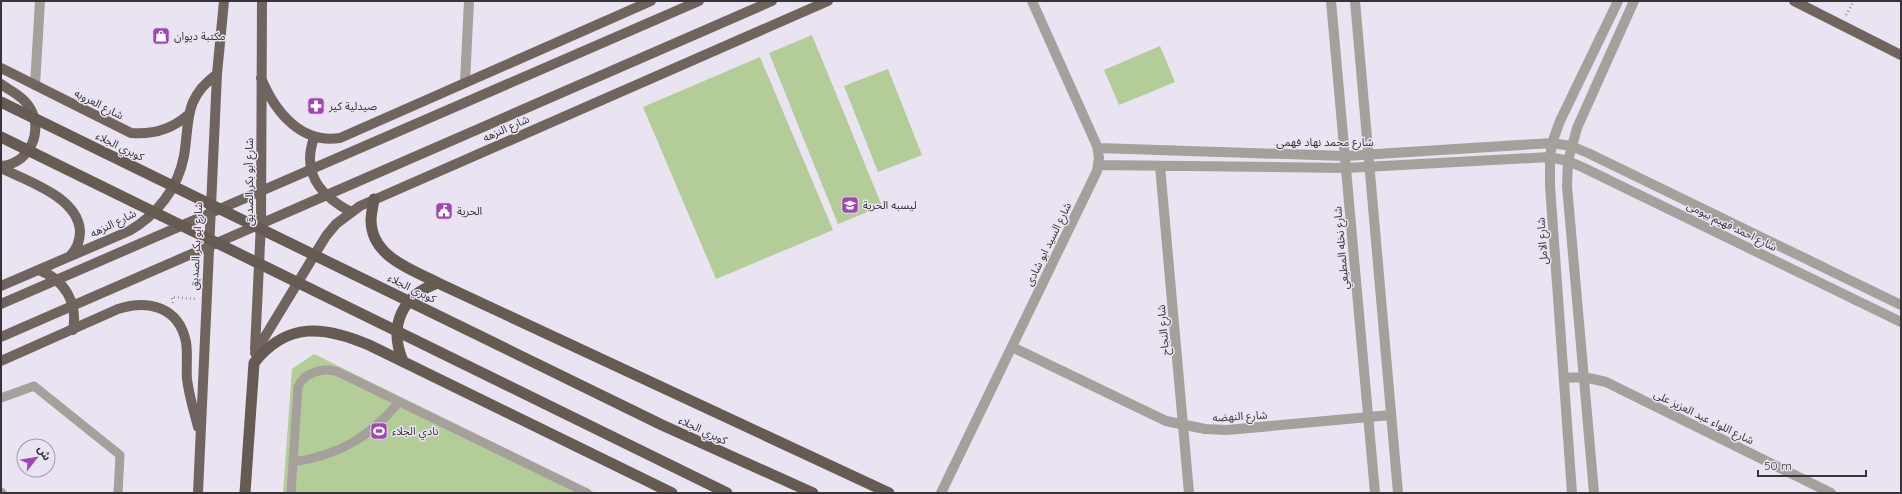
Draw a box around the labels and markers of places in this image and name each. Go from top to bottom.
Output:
shop icon: مكتبة ديوان [151,26,171,46]
place label: مكتبة ديوان [174,29,226,43]
pharmacy icon: صيدلية كير [306,96,326,116]
place label: صيدلية كير [328,99,377,113]
school or university icon: ليسبه الحرية [840,195,860,215]
place label: ليسبه الحرية [863,198,917,212]
public building icon: الحرية [434,201,454,221]
place label: الحرية [457,204,482,218]
sports icon: نادي الجلاء [369,421,389,441]
place label: نادي الجلاء [392,424,438,441]

